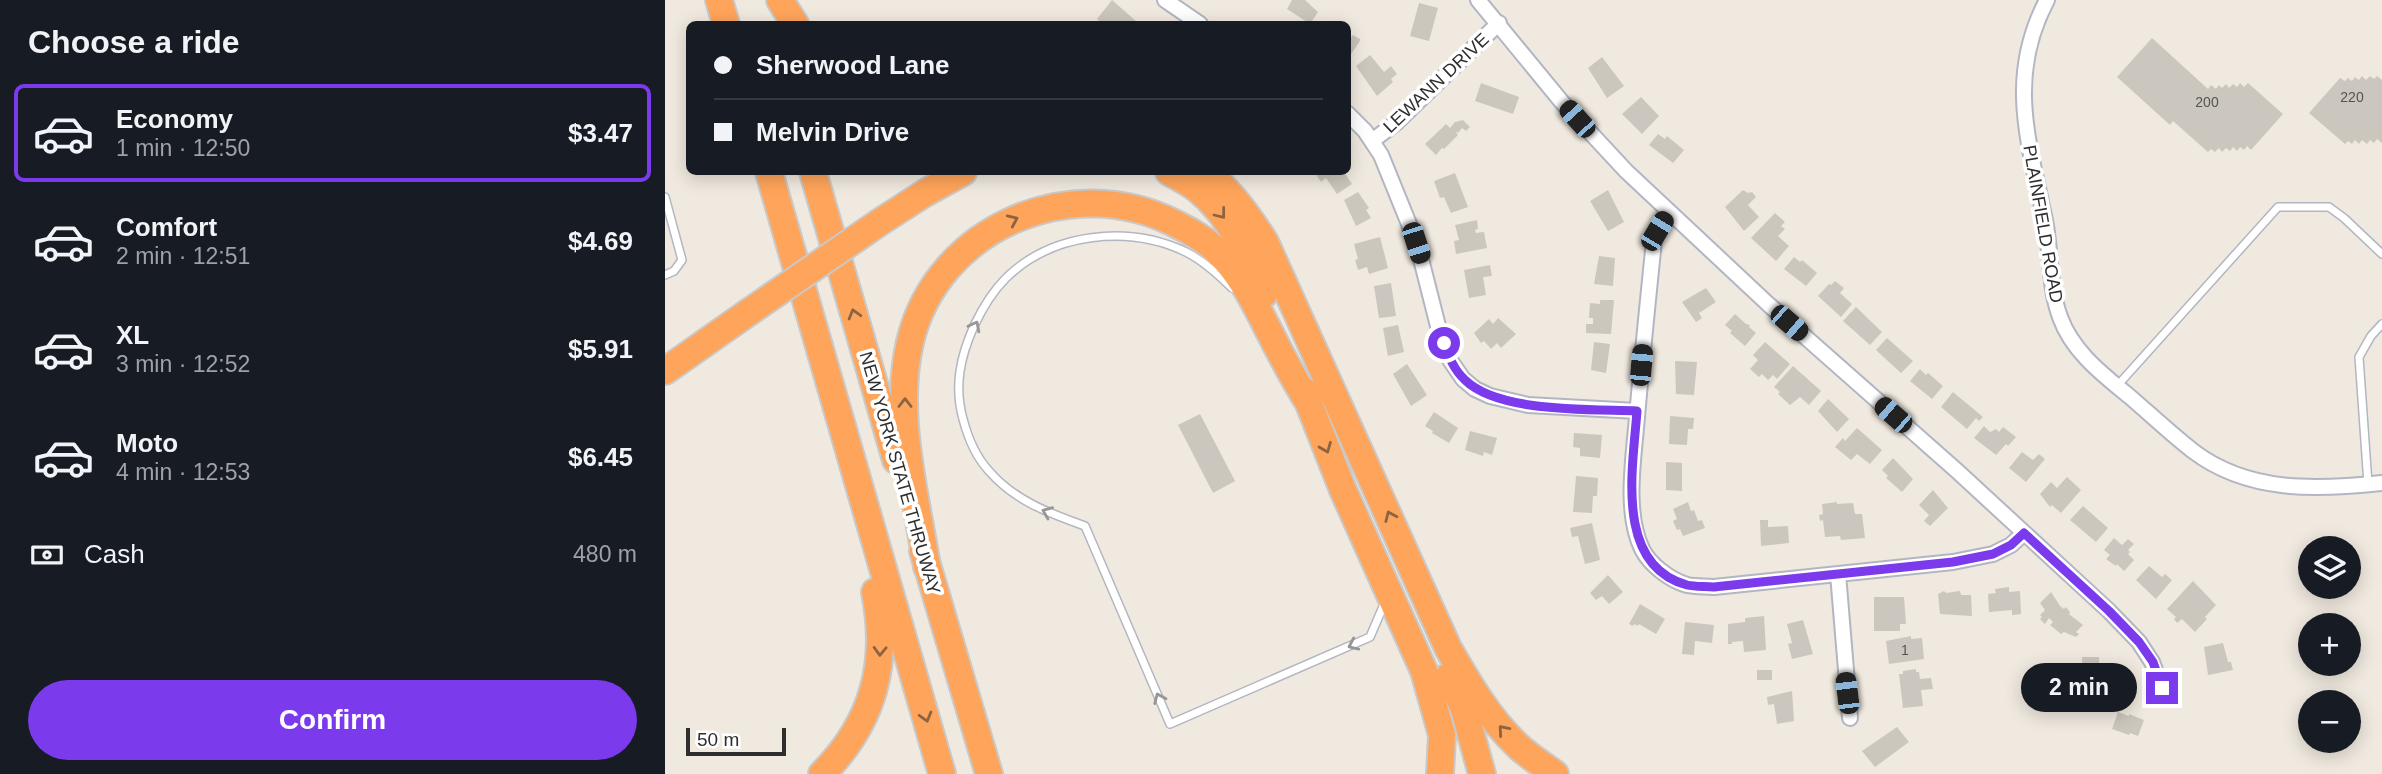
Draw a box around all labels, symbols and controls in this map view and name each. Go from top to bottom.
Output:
text: Choose a ride [28,24,240,60]
street label: LEWANN DRIVE [1379,29,1493,137]
text: Sherwood Lane [756,50,950,80]
house number: 220 [2340,89,2364,105]
house number: 200 [2195,94,2219,110]
car [1556,96,1599,142]
icon: car [32,102,95,165]
text: Economy [116,104,233,134]
text: Melvin Drive [756,117,909,147]
text: $3.47 [568,118,633,148]
text: 1 min · 12:50 [116,135,250,161]
street label: PLAINFIELD ROAD [2019,143,2067,305]
one-way arrow [1213,207,1225,219]
car [1638,208,1677,254]
icon: car [32,210,95,273]
text: Comfort [116,212,217,242]
one-way arrow [1006,214,1019,228]
car [1400,220,1433,266]
text: $4.69 [568,226,633,256]
text: 2 min · 12:51 [116,243,250,269]
car [1767,301,1812,345]
one-way arrow [847,308,862,320]
icon: car [32,318,95,381]
text: XL [116,320,149,350]
one-way arrow [966,321,980,333]
route start [1428,327,1460,359]
text: $5.91 [568,334,633,364]
car [1629,343,1654,387]
street label: NEW YORK STATE THRUWAY [856,349,944,597]
text: 3 min · 12:52 [116,351,250,377]
car [1871,393,1916,437]
one-way arrow [897,397,913,408]
icon: car [32,426,95,489]
text: Moto [116,428,178,458]
one-way arrow [1317,441,1331,453]
text: $6.45 [568,442,633,472]
text: 4 min · 12:53 [116,459,250,485]
one-way arrow [1041,506,1054,520]
one-way arrow [1384,511,1398,523]
icon: cash [28,536,66,574]
map controls [2298,536,2361,753]
button: layers [2298,536,2361,599]
text: Cash [84,539,145,569]
text: 480 m [573,541,637,567]
button: + [2298,613,2361,676]
one-way arrow [1348,637,1360,651]
house number: 1 [1901,642,1909,658]
one-way arrow [872,646,888,657]
callout: 2 min [2022,664,2137,712]
car [1835,671,1860,715]
route end [2146,672,2178,704]
text: 2 min [2049,674,2109,700]
button: Confirm [28,680,637,760]
button: − [2298,690,2361,753]
one-way arrow [1153,692,1167,705]
one-way arrow [917,711,932,723]
scale bar [686,725,786,757]
one-way arrow [1499,725,1511,738]
text: 50 m [697,729,739,750]

